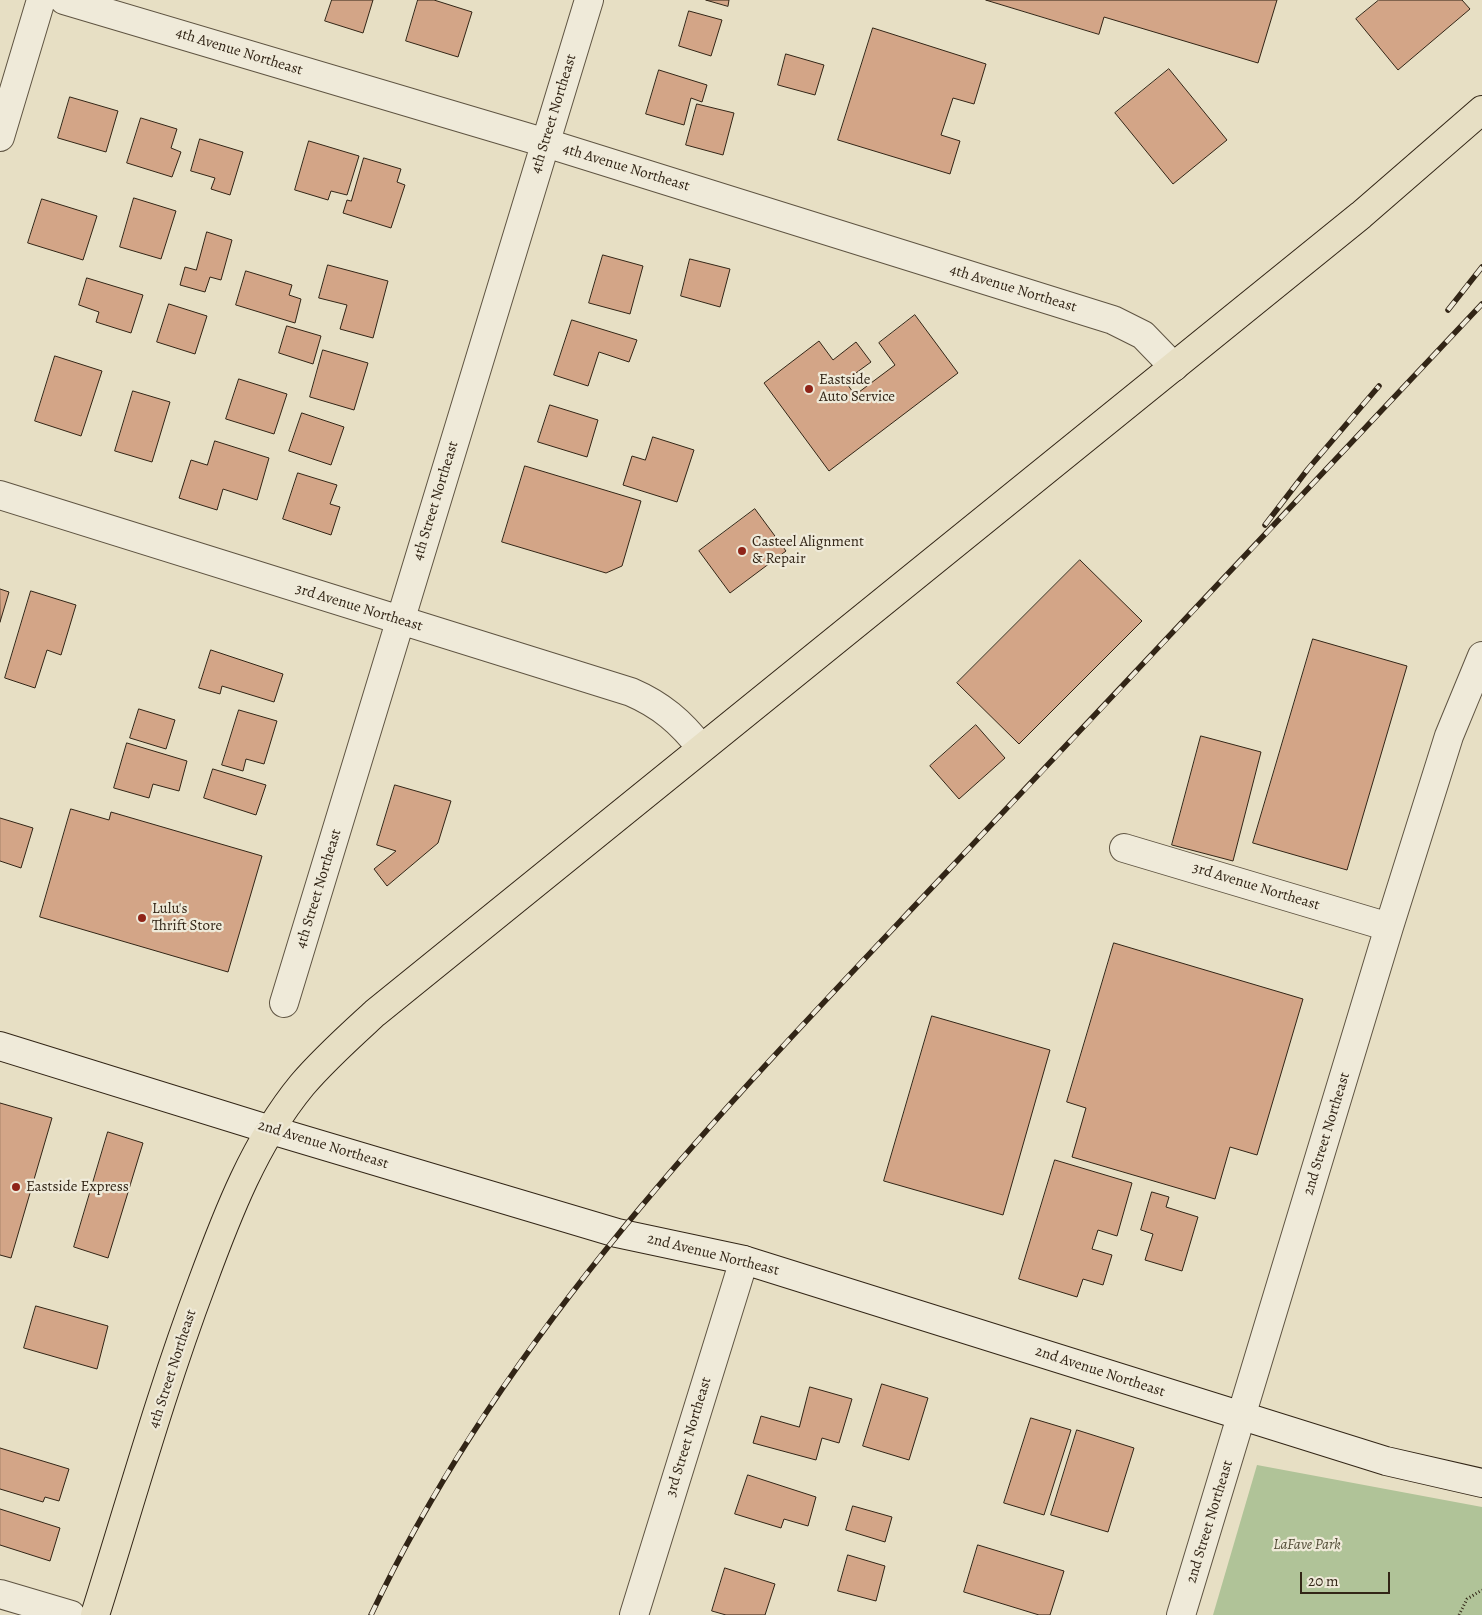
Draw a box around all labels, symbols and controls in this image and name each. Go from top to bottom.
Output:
street label: 4th Avenue Northeast [173,24,305,80]
street label: 4th Street Northeast [527,52,581,176]
street label: 4th Avenue Northeast [560,140,692,196]
street label: 4th Avenue Northeast [947,261,1079,317]
place label: Eastside Auto Service [819,371,895,406]
marker: Eastside Auto Service [803,383,815,395]
street label: 4th Street Northeast [409,439,463,563]
place label: Casteel Alignment & Repair [752,533,864,568]
marker: Casteel Alignment & Repair [736,545,748,557]
street label: 3rd Avenue Northeast [293,580,425,636]
street label: 4th Street Northeast [292,827,346,951]
street label: 3rd Avenue Northeast [1190,859,1322,915]
place label: Lulu's Thrift Store [152,900,222,935]
marker: Lulu's Thrift Store [136,912,148,924]
street label: 2nd Street Northeast [1300,1070,1354,1198]
street label: 2nd Avenue Northeast [256,1117,390,1173]
place label: Eastside Express [26,1178,129,1196]
marker: Eastside Express [10,1181,22,1193]
street label: 2nd Avenue Northeast [645,1230,781,1280]
street label: 4th Street Northeast [145,1307,201,1431]
street label: 2nd Avenue Northeast [1033,1343,1167,1401]
street label: 3rd Street Northeast [662,1375,716,1499]
street label: 2nd Street Northeast [1183,1458,1237,1586]
park label: LaFave Park [1273,1536,1341,1554]
scale bar [1302,1562,1392,1594]
text: 20 m [1308,1571,1339,1591]

